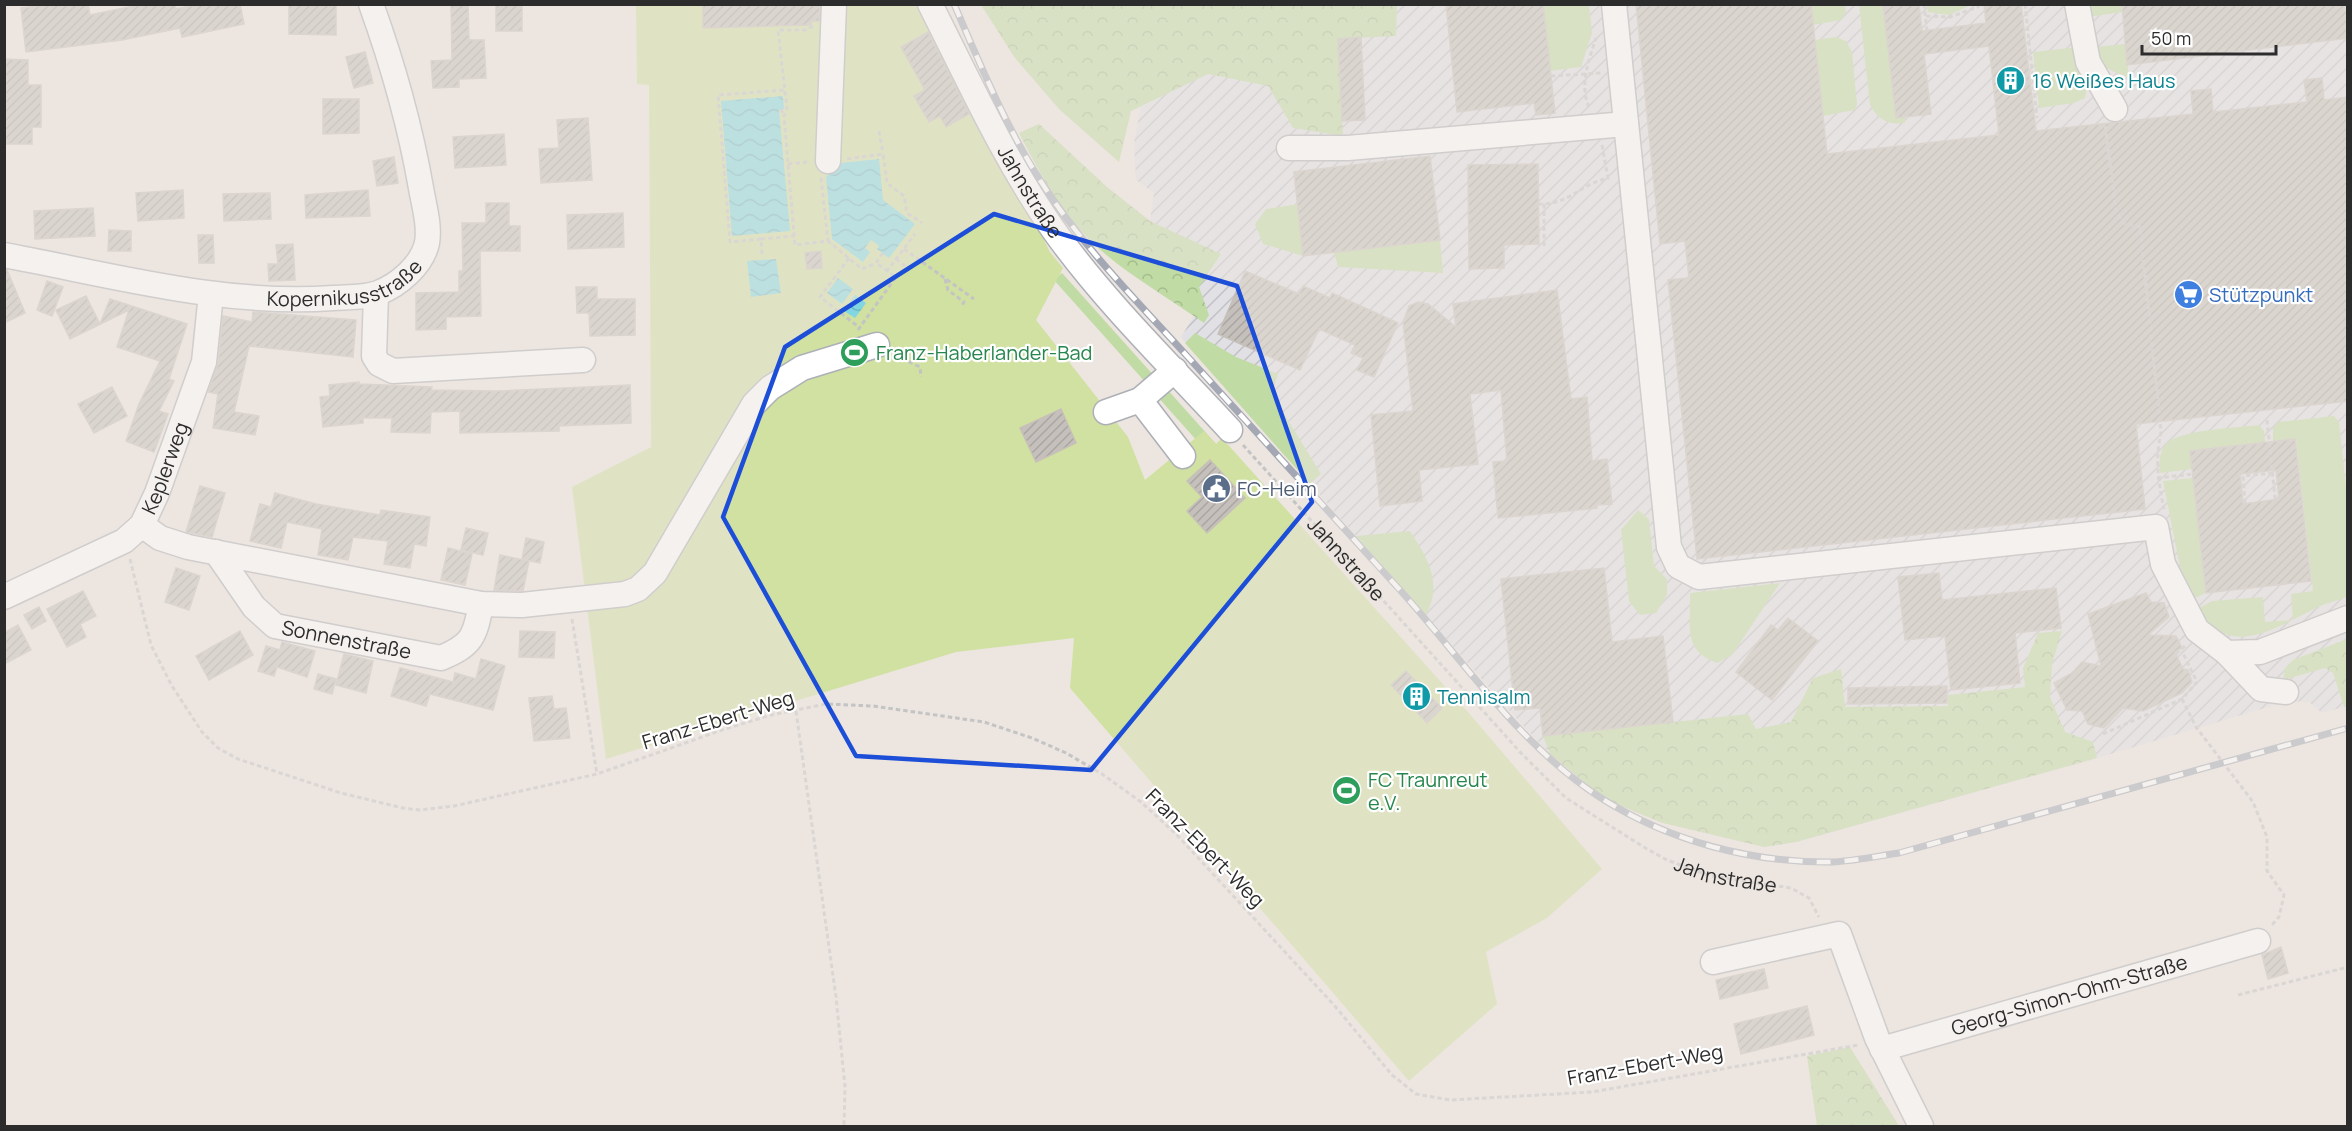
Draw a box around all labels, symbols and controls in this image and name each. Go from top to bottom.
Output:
scale bar [2142,18,2276,56]
text: 50 m [2151,26,2191,50]
building icon: 16 Weißes Haus [1995,65,2027,97]
place label: 16 Weißes Haus [2032,67,2175,94]
street label: Jahnstraße [992,141,1069,243]
street label: Kopernikusstraße [266,253,428,312]
supermarket icon: Stützpunkt [2172,279,2204,311]
place label: Stützpunkt [2209,281,2313,308]
sports icon: Franz-Haberlander-Bad [839,337,871,369]
place label: Franz-Haberlander-Bad [876,339,1092,366]
street label: Keplerweg [135,418,194,518]
public building icon: FC-Heim [1200,473,1232,505]
place label: FC-Heim [1237,475,1317,502]
street label: Jahnstraße [1302,511,1392,607]
street label: Sonnenstraße [280,614,414,665]
building icon: Tennisalm [1400,681,1432,713]
place label: Tennisalm [1437,683,1530,710]
street label: Franz-Ebert-Weg [639,684,797,755]
place label: FC Traunreut e.V. [1368,766,1488,816]
sports icon: FC Traunreut e.V. [1331,775,1363,807]
street label: Franz-Ebert-Weg [1140,782,1271,913]
street label: Jahnstraße [1671,850,1779,899]
street label: Georg-Simon-Ohm-Straße [1948,948,2191,1041]
street label: Franz-Ebert-Weg [1565,1038,1725,1091]

